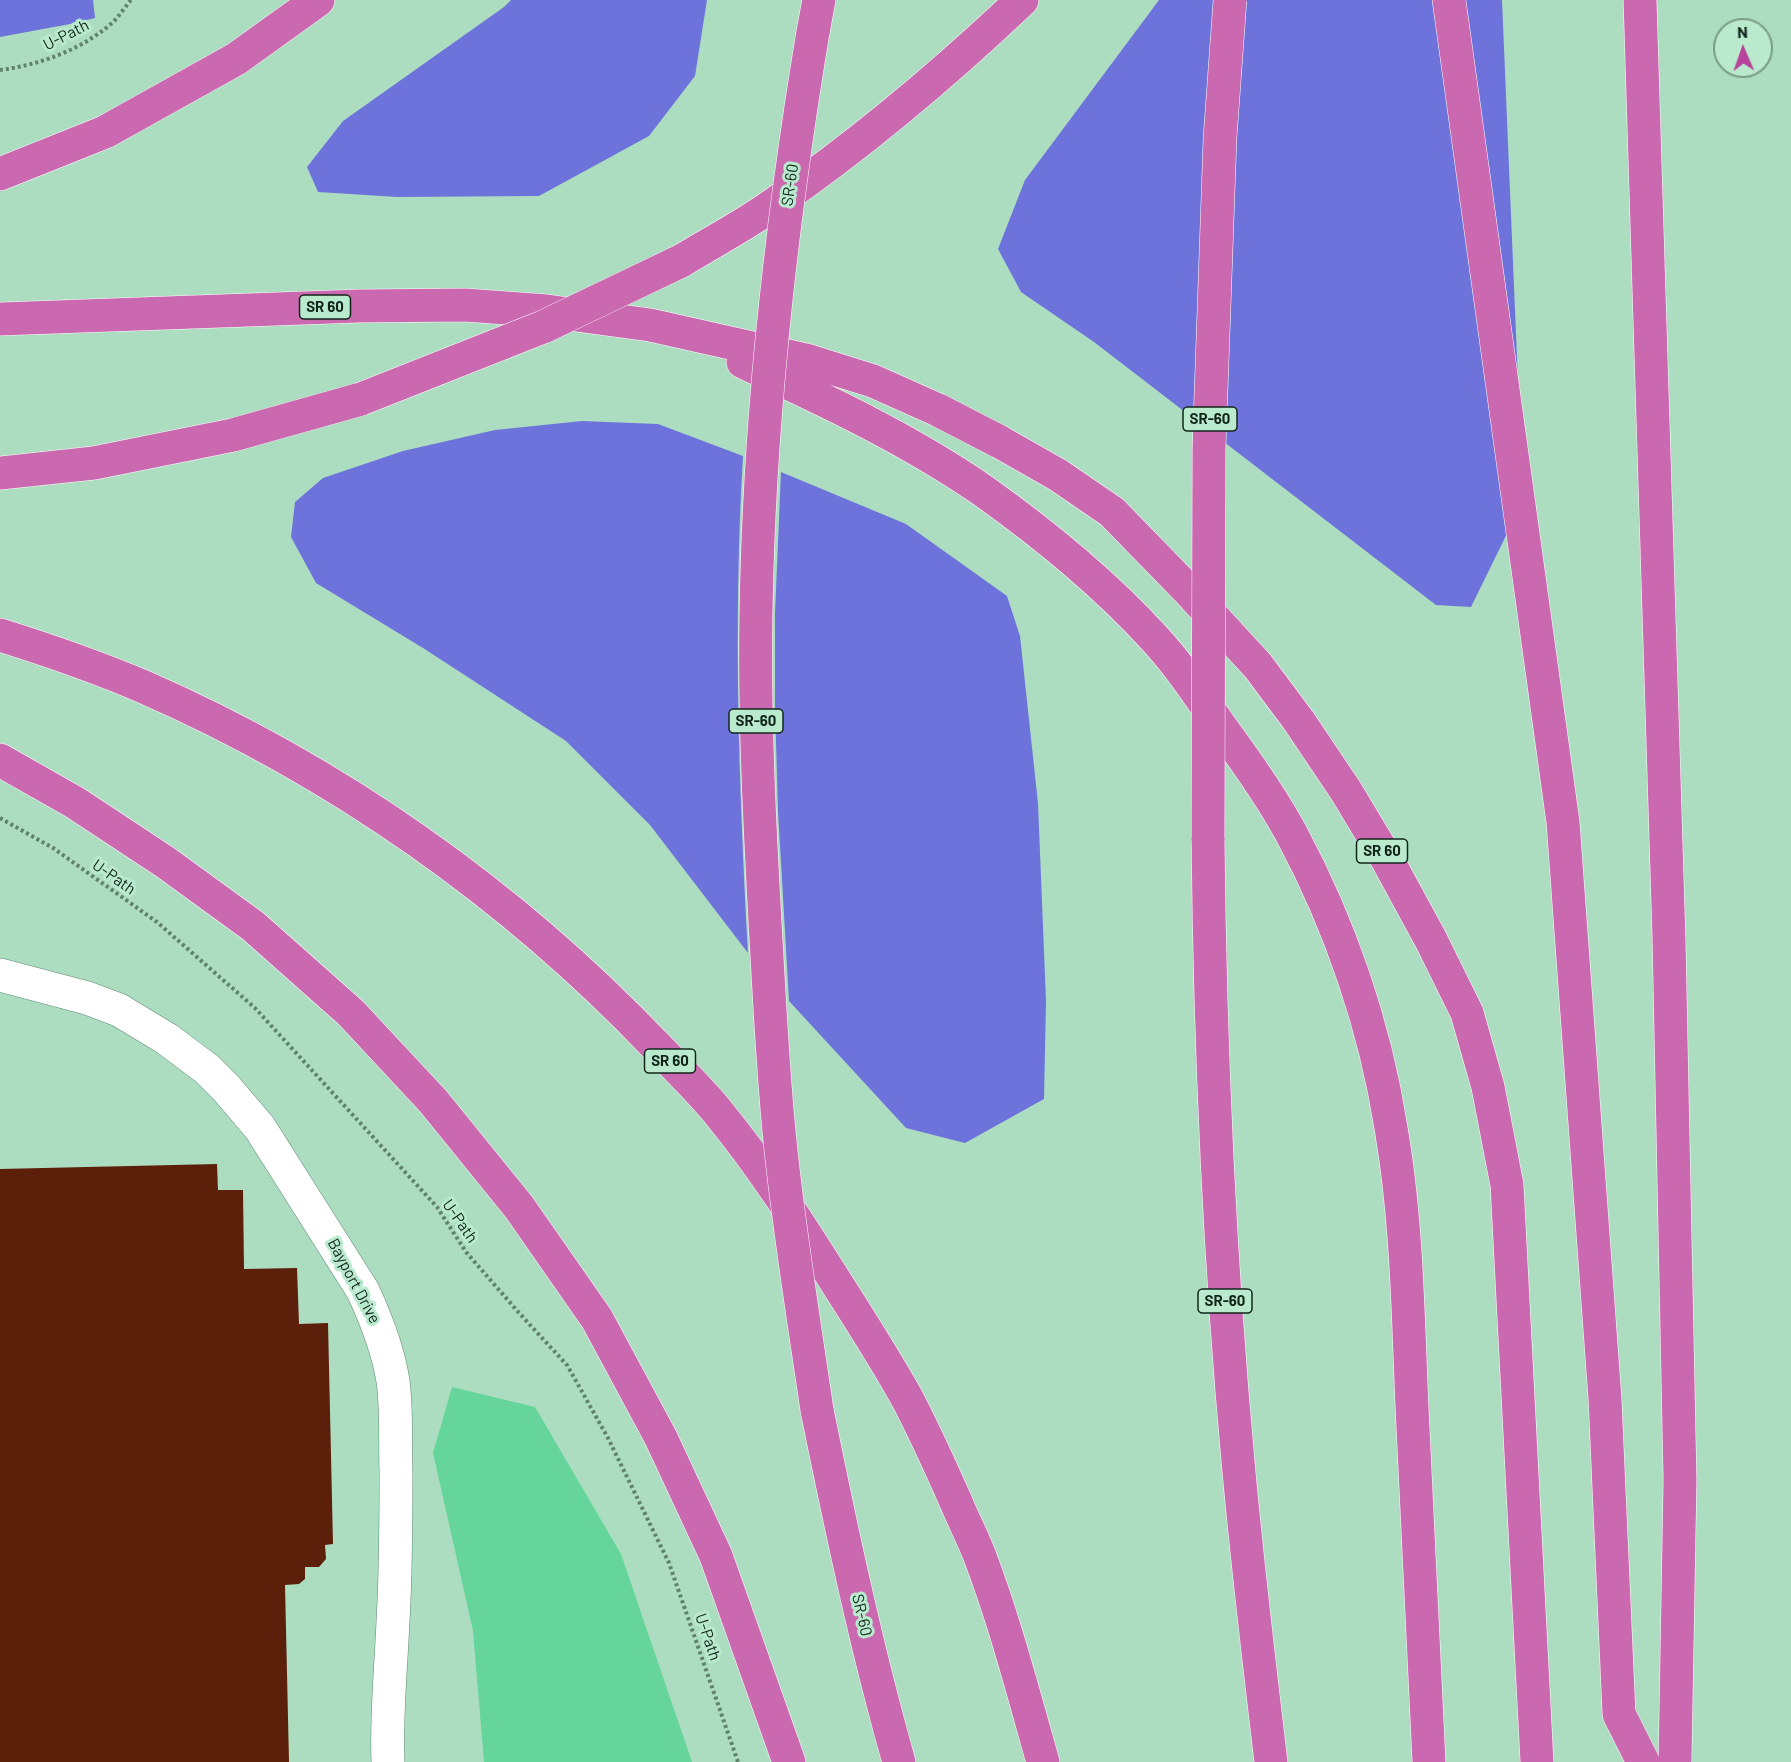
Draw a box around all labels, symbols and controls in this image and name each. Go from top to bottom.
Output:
street label: U-Path [40,15,92,55]
north arrow [1713,18,1773,78]
text: N [1737,22,1748,41]
street label: SR-60 [778,163,802,207]
road number: SR 60 [300,295,350,319]
road number: SR-60 [1183,407,1237,431]
road number: SR-60 [729,709,783,733]
road number: SR 60 [1356,839,1408,863]
street label: U-Path [89,855,139,899]
road number: SR 60 [644,1049,696,1073]
street label: U-Path [438,1196,482,1246]
street label: Bayport Drive [324,1235,384,1327]
road number: SR-60 [1198,1289,1252,1313]
street label: SR-60 [848,1592,876,1638]
street label: U-Path [691,1611,725,1663]

